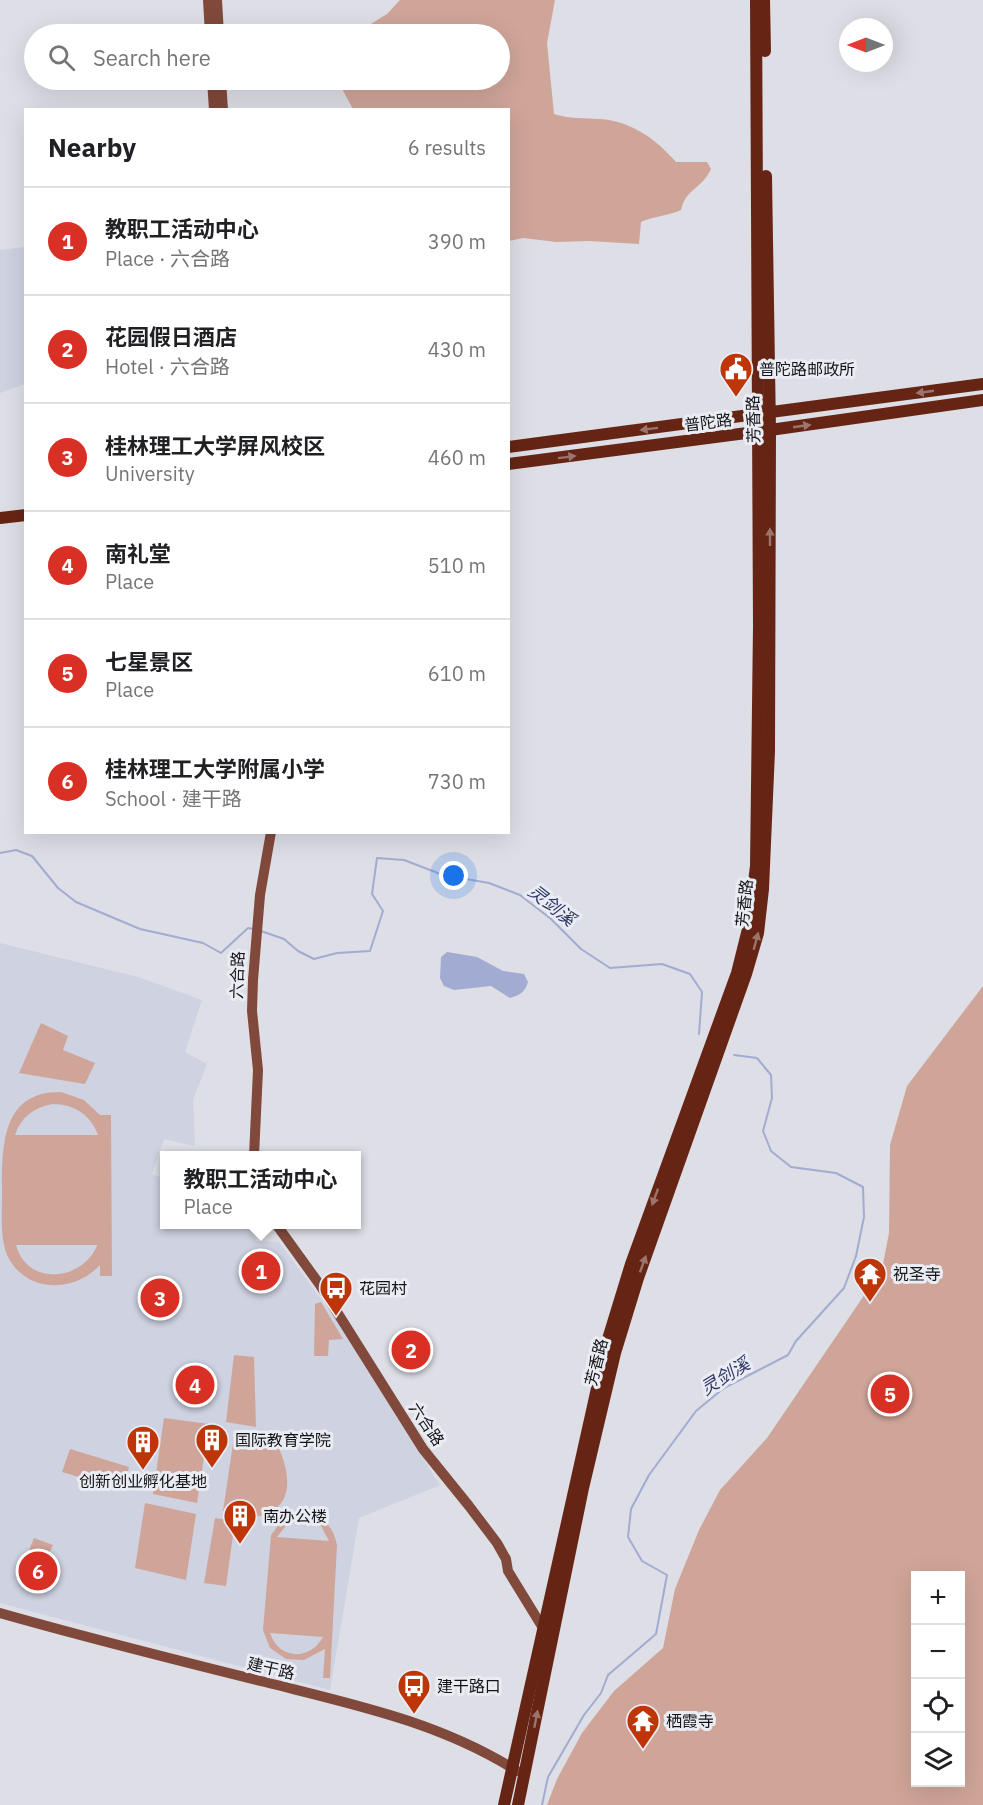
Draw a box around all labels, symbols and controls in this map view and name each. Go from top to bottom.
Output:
north arrow [839,18,893,72]
search box [24,24,510,90]
icon: search [45,41,78,74]
text: Search here [93,43,211,72]
text: Nearby [48,130,136,164]
text: 6 results [408,134,486,161]
text: 教职工活动中心 [105,214,259,243]
text: 1 [62,228,74,255]
text: 390 m [428,228,486,255]
text: Place · 六合路 [105,245,230,272]
text: 花园假日酒店 [105,322,237,351]
text: 2 [62,336,74,363]
text: 430 m [428,336,486,363]
public building icon: 普陀路邮政所 [718,351,754,398]
text: Hotel · 六合路 [105,353,230,380]
place label: 普陀路邮政所 [759,359,855,379]
one-way arrow [915,388,934,397]
street label: 芳香路 [743,395,763,443]
street label: 普陀路 [683,409,733,435]
one-way arrow [792,422,811,431]
one-way arrow [639,425,658,434]
text: 桂林理工大学屏风校区 [105,431,325,460]
text: 3 [62,444,74,471]
text: 460 m [428,444,486,471]
one-way arrow [557,452,576,461]
text: University [105,460,195,487]
one-way arrow [765,527,775,546]
text: 南礼堂 [105,539,171,568]
text: 4 [62,552,74,579]
text: 510 m [428,552,486,579]
text: Place [105,568,154,595]
text: 七星景区 [105,647,193,676]
text: 5 [62,660,74,687]
text: 610 m [428,660,486,687]
text: Place [105,676,154,703]
text: 桂林理工大学附属小学 [105,754,325,783]
text: 6 [62,768,74,795]
text: 730 m [428,768,486,795]
text: School · 建干路 [105,785,242,812]
your location [439,861,468,890]
street label: 芳香路 [732,878,756,928]
water label: 灵剑溪 [524,879,582,932]
one-way arrow [752,932,761,950]
street label: 六合路 [226,951,248,999]
popup [160,1151,361,1229]
text: 教职工活动中心 [183,1164,338,1193]
one-way arrow [650,1188,660,1206]
text: Place [183,1193,233,1220]
pin: 1 [242,1248,280,1294]
one-way arrow [638,1254,648,1272]
temple icon: 祝圣寺 [852,1256,888,1303]
place label: 祝圣寺 [893,1264,941,1284]
bus stop icon: 花园村 [318,1270,354,1317]
pin: 3 [140,1276,180,1320]
place label: 花园村 [359,1278,407,1298]
pin: 2 [392,1328,430,1372]
street label: 芳香路 [580,1336,612,1388]
water label: 灵剑溪 [696,1351,756,1400]
pin: 4 [176,1362,214,1408]
pin: 5 [870,1372,910,1416]
street label: 六合路 [405,1399,449,1449]
building icon: 国际教育学院 [194,1422,230,1469]
building icon: 创新创业孵化基地 [125,1424,161,1471]
place label: 国际教育学院 [235,1430,331,1450]
place label: 创新创业孵化基地 [79,1471,207,1491]
building icon: 南办公楼 [222,1498,258,1545]
place label: 南办公楼 [263,1506,327,1526]
pin: 6 [18,1548,57,1594]
map controls [911,1571,965,1787]
button: + [911,1571,965,1625]
button: − [911,1625,965,1679]
street label: 建干路 [245,1653,297,1683]
bus stop icon: 建干路口 [396,1668,432,1715]
place label: 建干路口 [437,1676,501,1696]
button: locate [911,1679,965,1733]
temple icon: 栖霞寺 [625,1703,661,1750]
one-way arrow [532,1709,541,1728]
place label: 栖霞寺 [666,1711,714,1731]
button: layers [911,1733,965,1787]

